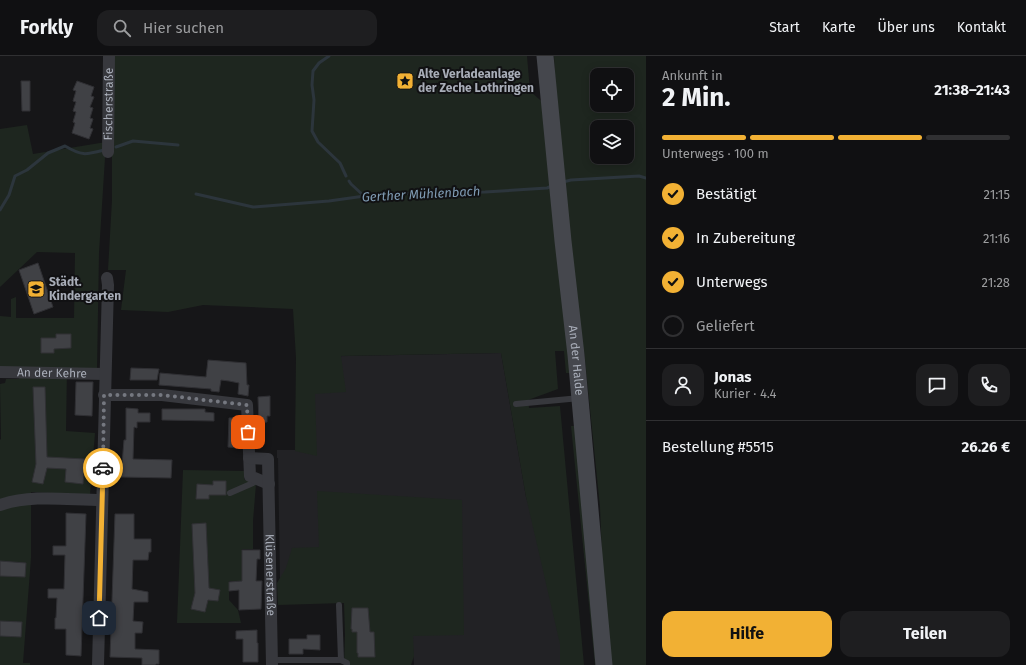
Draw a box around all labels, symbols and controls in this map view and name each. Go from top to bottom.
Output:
search box [97,10,377,46]
text: Forkly [20,16,73,39]
icon: search [111,17,133,39]
text: Hier suchen [143,19,224,37]
text: Start [769,19,800,36]
text: Karte [822,19,856,36]
text: Über uns [878,19,935,36]
text: Kontakt [957,19,1006,36]
place label: Alte Verladeanlage der Zeche Lothringen [417,67,534,95]
street label: Fischerstraße [101,68,116,140]
map controls [590,68,634,164]
button: locate [590,68,634,112]
text: Ankunft in [662,68,723,83]
place icon: Alte Verladeanlage der Zeche Lothringen [395,71,415,91]
text: 21:38–21:43 [934,81,1010,99]
text: 2 Min. [662,82,731,113]
button: layers [590,120,634,164]
text: Unterwegs · 100 m [662,146,769,161]
water label: Gerther Mühlenbach [361,183,481,205]
icon: check [662,183,684,205]
text: Bestätigt [696,185,757,203]
text: 21:15 [984,187,1010,202]
icon: check [662,227,684,249]
text: In Zubereitung [696,229,795,247]
text: 21:16 [983,231,1010,246]
icon: check [662,271,684,293]
text: Unterwegs [696,273,768,291]
place label: Städt. Kindergarten [49,275,121,303]
text: 21:28 [982,275,1010,290]
school or university icon: Städt. Kindergarten [26,279,46,299]
text: Geliefert [696,317,755,335]
street label: An der Halde [566,325,587,396]
button: person [662,364,704,406]
button: chat [916,364,958,406]
button: phone [968,364,1010,406]
street label: An der Kehre [17,365,87,381]
text: Jonas [714,368,752,386]
text: Kurier · 4.4 [714,386,776,401]
pin [231,415,265,449]
icon: bag [237,421,259,443]
text: Bestellung #5515 [662,438,774,456]
text: 26.26 € [962,438,1010,456]
courier [83,448,123,488]
icon: car [92,457,114,479]
street label: Klüsenerstraße [262,534,278,616]
pin [82,601,116,635]
icon: home [88,607,110,629]
button: Hilfe [662,611,832,657]
button: Teilen [840,611,1010,657]

